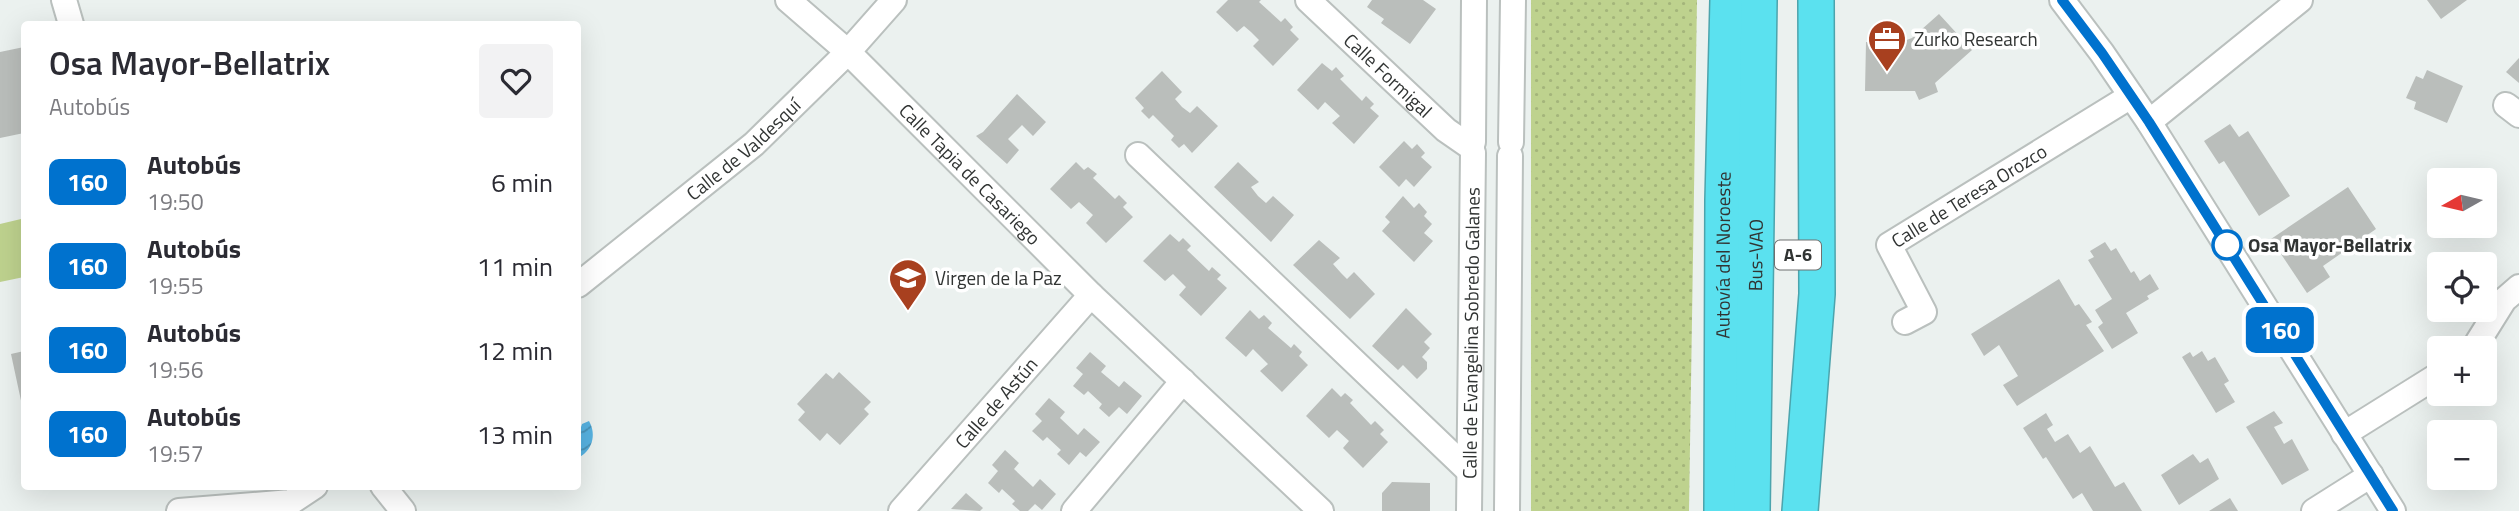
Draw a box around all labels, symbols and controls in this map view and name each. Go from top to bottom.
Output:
office icon: Zurko Research [1866,18,1908,73]
place label: Zurko Research [1914,24,2038,53]
street label: Calle Formigal [1338,26,1439,124]
text: Osa Mayor-Bellatrix [49,38,330,88]
button: heart [479,44,553,118]
text: Autobús [49,89,130,124]
street label: Calle de Valdesquí [680,90,808,207]
street label: Calle Tapia de Casariego [893,96,1048,251]
street label: Calle de Teresa Orozco [1885,136,2052,254]
text: Autobús [147,145,241,184]
text: 6 min [491,163,553,202]
text: 160 [67,164,108,200]
north arrow [2427,168,2497,238]
map controls [2427,168,2497,490]
street label: Autovía del Noroeste [1708,171,1738,339]
text: 19:50 [147,184,204,219]
street label: Calle de Evangelina Sobredo Galanes [1454,187,1487,479]
street label: Bus-VAO [1740,219,1770,291]
text: Autobús [147,229,241,268]
marker: Osa Mayor-Bellatrix [2212,230,2242,260]
place label: Osa Mayor-Bellatrix [2248,230,2412,259]
road number: A-6 [1775,241,1821,270]
text: 11 min [477,247,553,286]
text: 160 [67,248,108,284]
button: locate [2427,252,2497,322]
school or university icon: Virgen de la Paz [887,257,929,312]
place label: Virgen de la Paz [935,263,1062,292]
text: 19:55 [147,268,204,303]
line badge: 160 [2240,307,2320,353]
text: 160 [2260,312,2300,348]
text: Autobús [147,313,241,352]
text: 12 min [477,331,553,370]
text: 160 [67,332,108,368]
button: + [2427,336,2497,406]
street label: Calle de Astún [947,350,1044,455]
text: 19:56 [147,352,204,387]
text: Autobús [147,397,241,436]
text: 13 min [477,415,553,454]
text: 160 [67,416,108,452]
button: − [2427,420,2497,490]
text: 19:57 [147,436,204,471]

